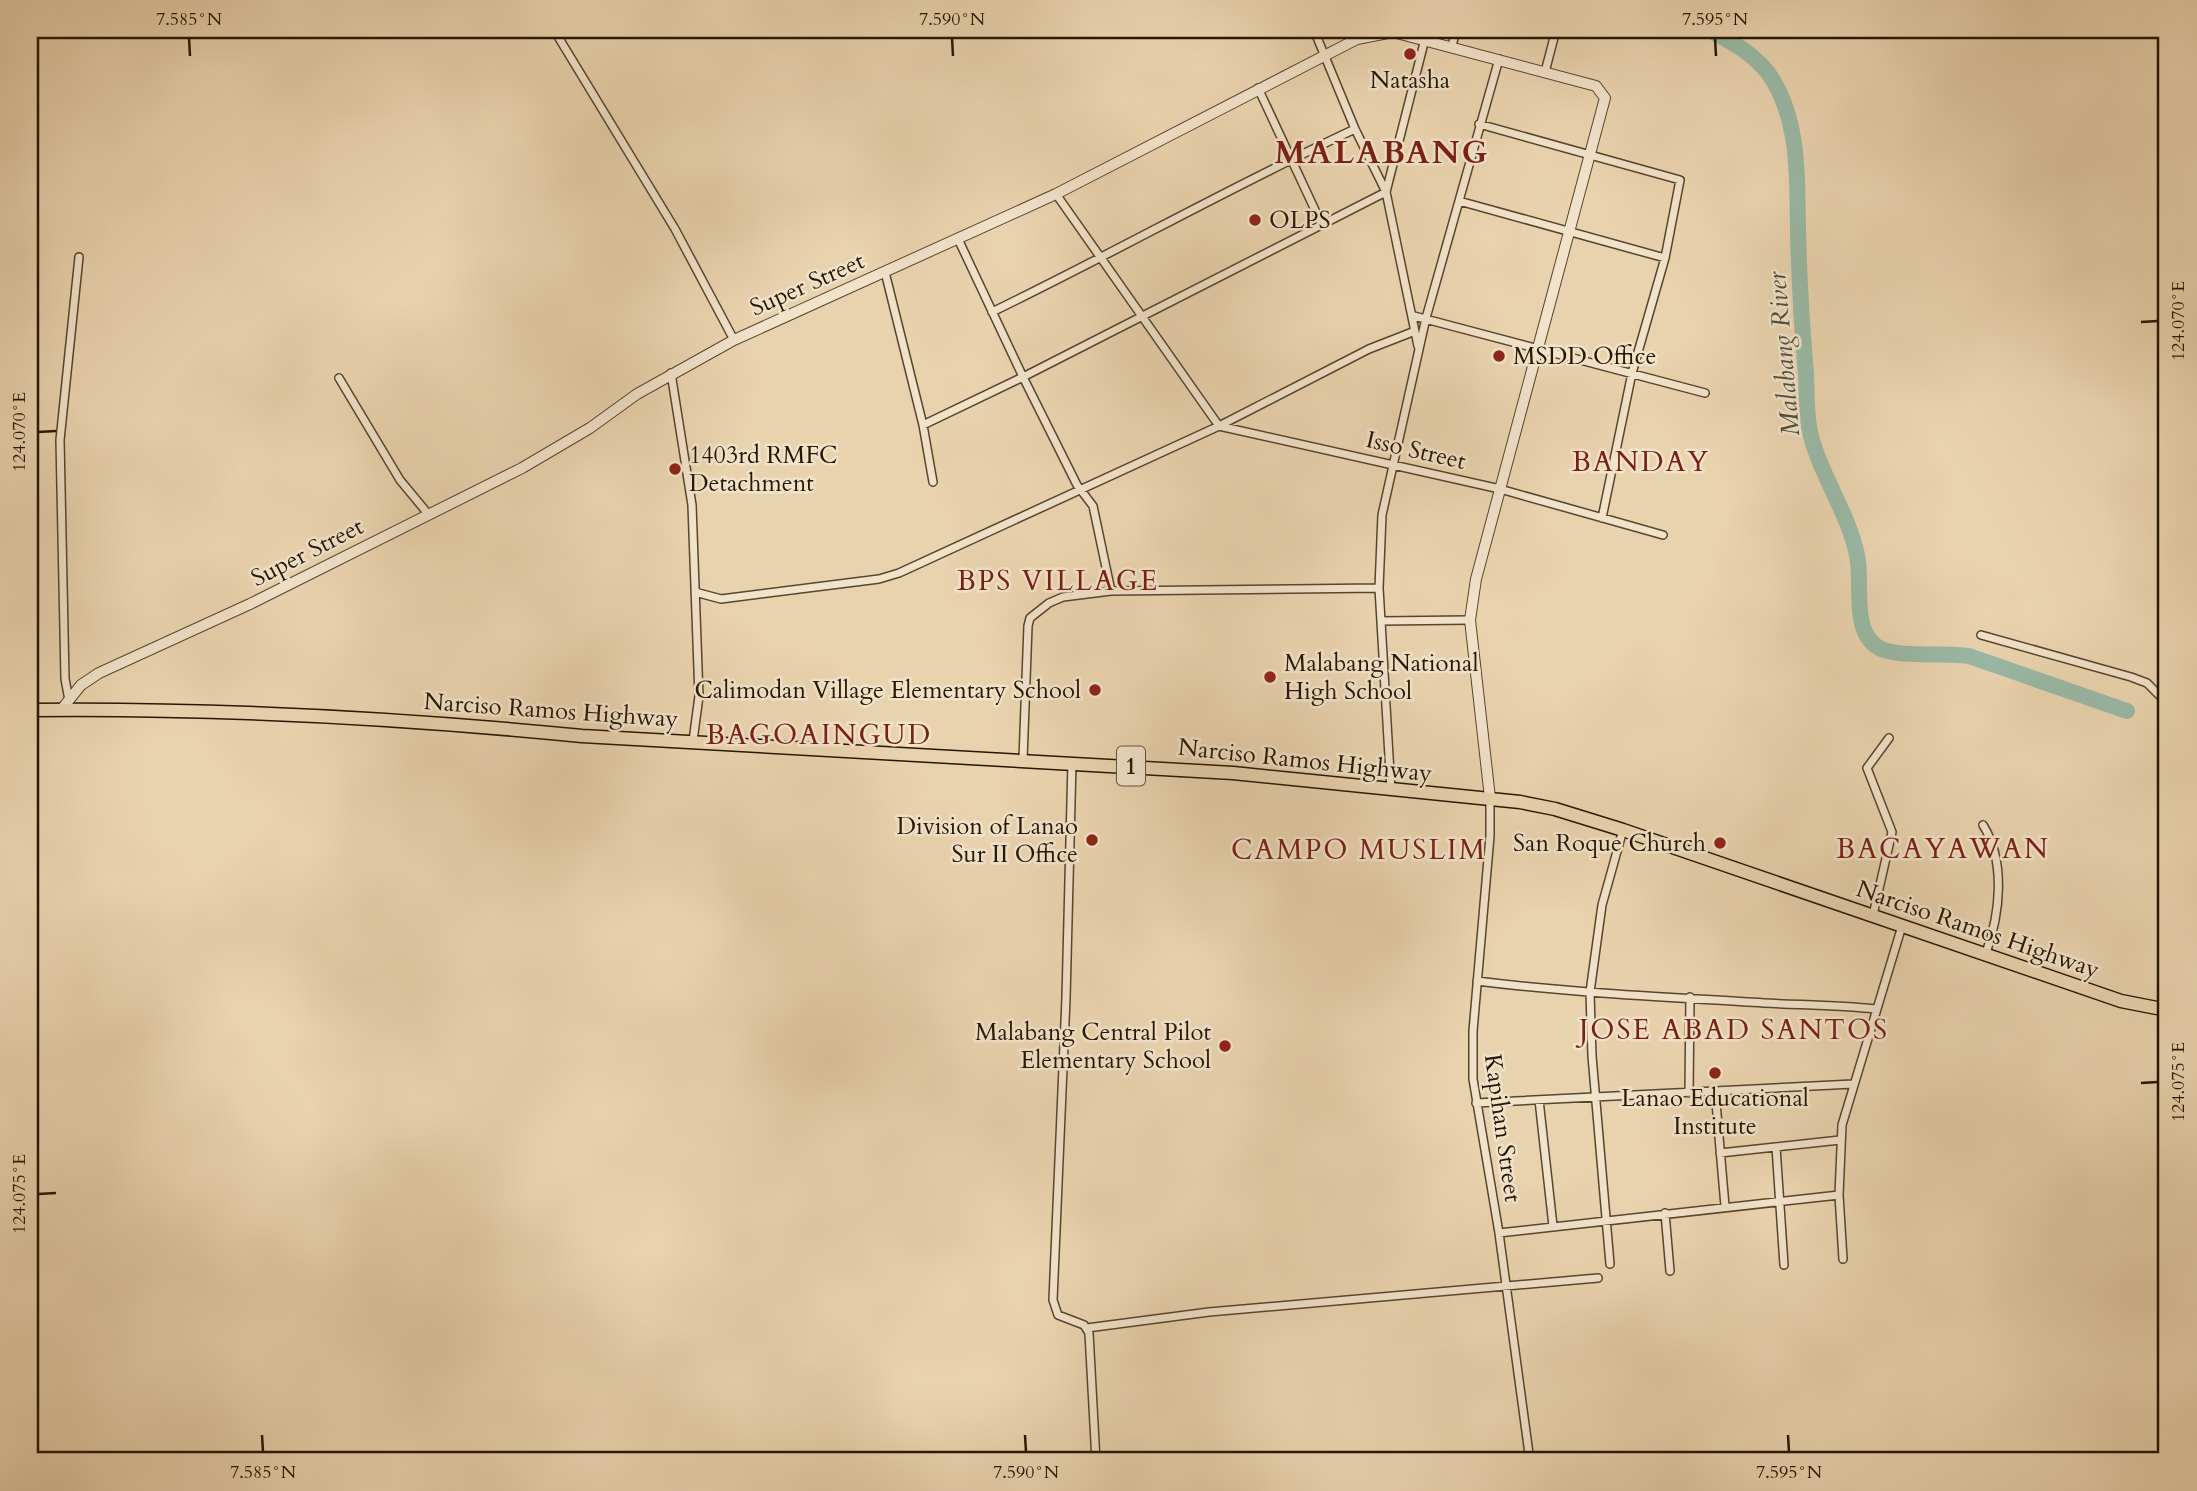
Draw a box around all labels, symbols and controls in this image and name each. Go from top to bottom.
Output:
text: 7.585°N [156,7,223,32]
text: 7.590°N [919,7,986,32]
text: 7.595°N [1682,7,1749,32]
marker: Natasha [1402,46,1418,62]
place label: Natasha [1370,64,1451,97]
district label: MALABANG [1275,131,1489,175]
place label: OLPS [1269,204,1330,237]
marker: OLPS [1247,212,1263,228]
street label: Super Street [745,244,870,324]
water label: Malabang River [1759,269,1808,438]
text: 124.070°E [2166,281,2191,361]
place label: MSDD Office [1513,340,1656,373]
marker: MSDD Office [1491,348,1507,364]
text: 124.070°E [7,392,32,472]
street label: Isso Street [1363,423,1469,478]
place label: 1403rd RMFC Detachment [689,439,837,500]
district label: BANDAY [1572,443,1710,481]
marker: 1403rd RMFC Detachment [667,461,683,477]
street label: Super Street [245,510,369,595]
district label: BPS VILLAGE [957,562,1159,600]
place label: Malabang National High School [1284,647,1479,708]
marker: Malabang National High School [1262,669,1278,685]
place label: Calimodan Village Elementary School [694,674,1081,707]
marker: Calimodan Village Elementary School [1087,682,1103,698]
street label: Narciso Ramos Highway [423,685,680,736]
district label: BAGOAINGUD [706,716,932,754]
street label: Narciso Ramos Highway [1176,731,1434,790]
road number: 1 [1117,746,1145,786]
place label: Division of Lanao Sur II Office [896,810,1078,871]
place label: San Roque Church [1513,827,1706,860]
district label: BACAYAWAN [1836,830,2050,868]
district label: CAMPO MUSLIM [1231,831,1487,869]
marker: Division of Lanao Sur II Office [1084,832,1100,848]
marker: San Roque Church [1712,835,1728,851]
street label: Narciso Ramos Highway [1852,872,2104,987]
district label: JOSE ABAD SANTOS [1575,1011,1889,1049]
place label: Malabang Central Pilot Elementary School [975,1016,1211,1077]
marker: Malabang Central Pilot Elementary School [1217,1038,1233,1054]
text: 124.075°E [2166,1042,2191,1122]
street label: Kapihan Street [1476,1052,1529,1205]
marker: Lanao Educational Institute [1707,1065,1723,1081]
place label: Lanao Educational Institute [1621,1082,1809,1143]
text: 124.075°E [7,1154,32,1234]
text: 7.585°N [230,1460,297,1485]
text: 7.590°N [993,1460,1060,1485]
text: 7.595°N [1756,1460,1823,1485]

